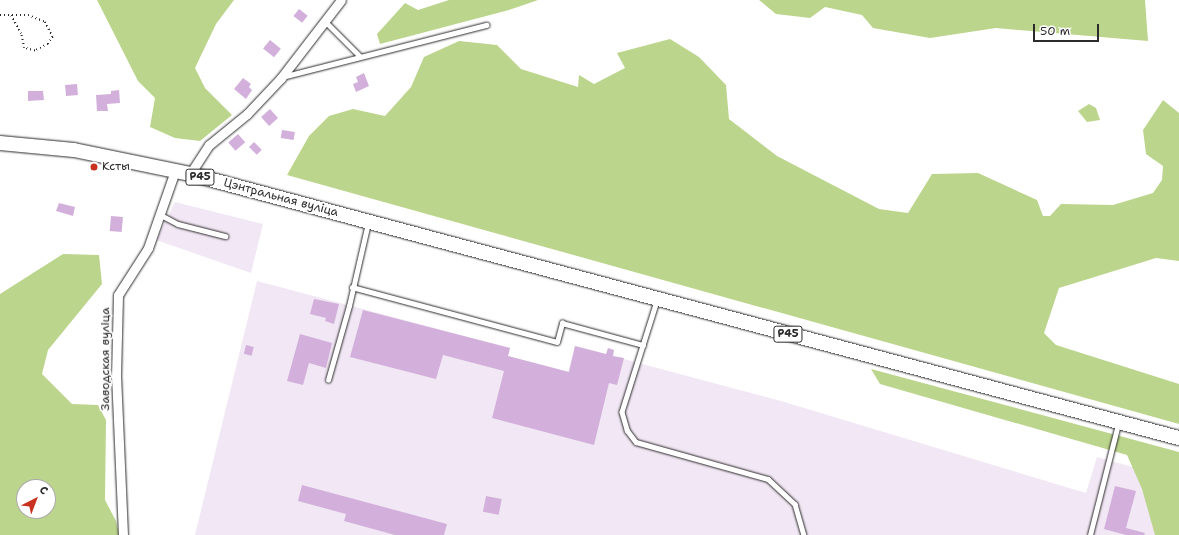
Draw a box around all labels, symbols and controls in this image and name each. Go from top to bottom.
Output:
scale bar [1035,16,1101,42]
text: 50 m [1040,23,1070,39]
place label: Ксты [102,160,130,174]
marker: Ксты [89,162,99,172]
road number: Р45 [185,168,215,186]
street label: Цэнтральная вуліца [222,176,340,220]
street label: Заводская вуліца [99,307,113,411]
road number: Р45 [773,325,803,343]
north arrow [16,479,56,519]
text: С [36,483,51,498]

